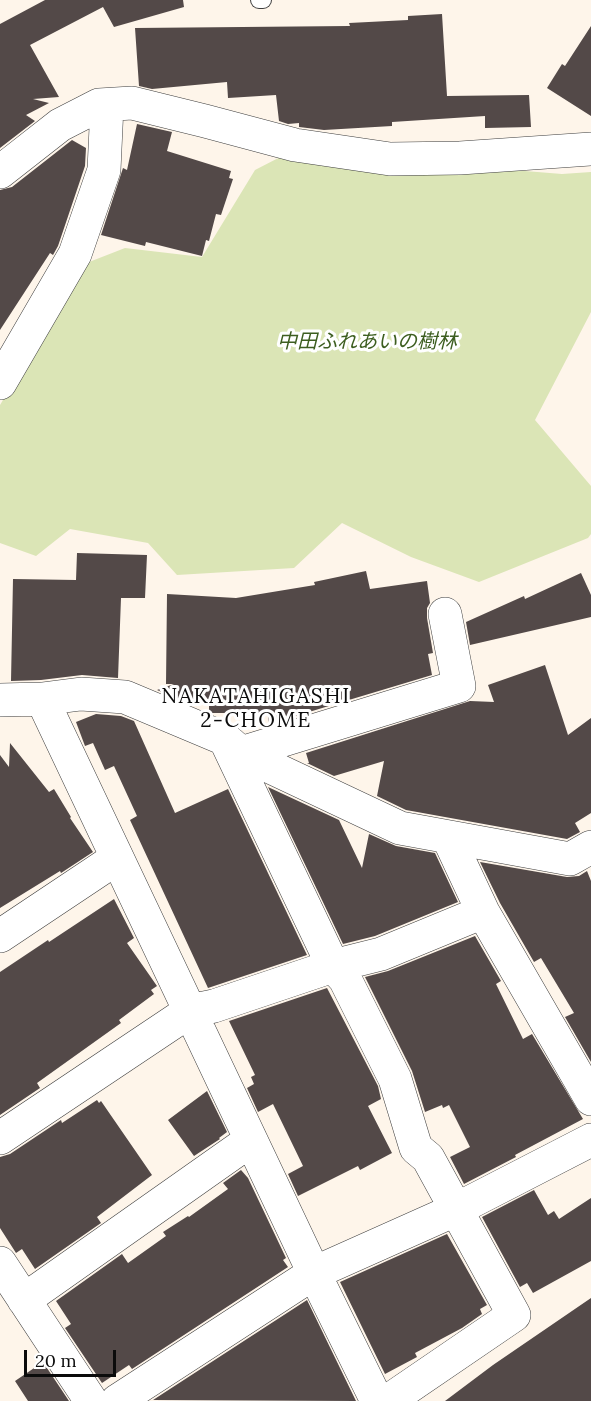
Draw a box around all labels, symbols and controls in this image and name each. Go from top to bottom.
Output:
park label: 中田ふれあいの樹林 [277,330,457,354]
district label: NAKATAHIGASHI 2-CHOME [161,684,351,734]
scale bar [27,1338,118,1376]
text: 20 m [35,1349,77,1372]

